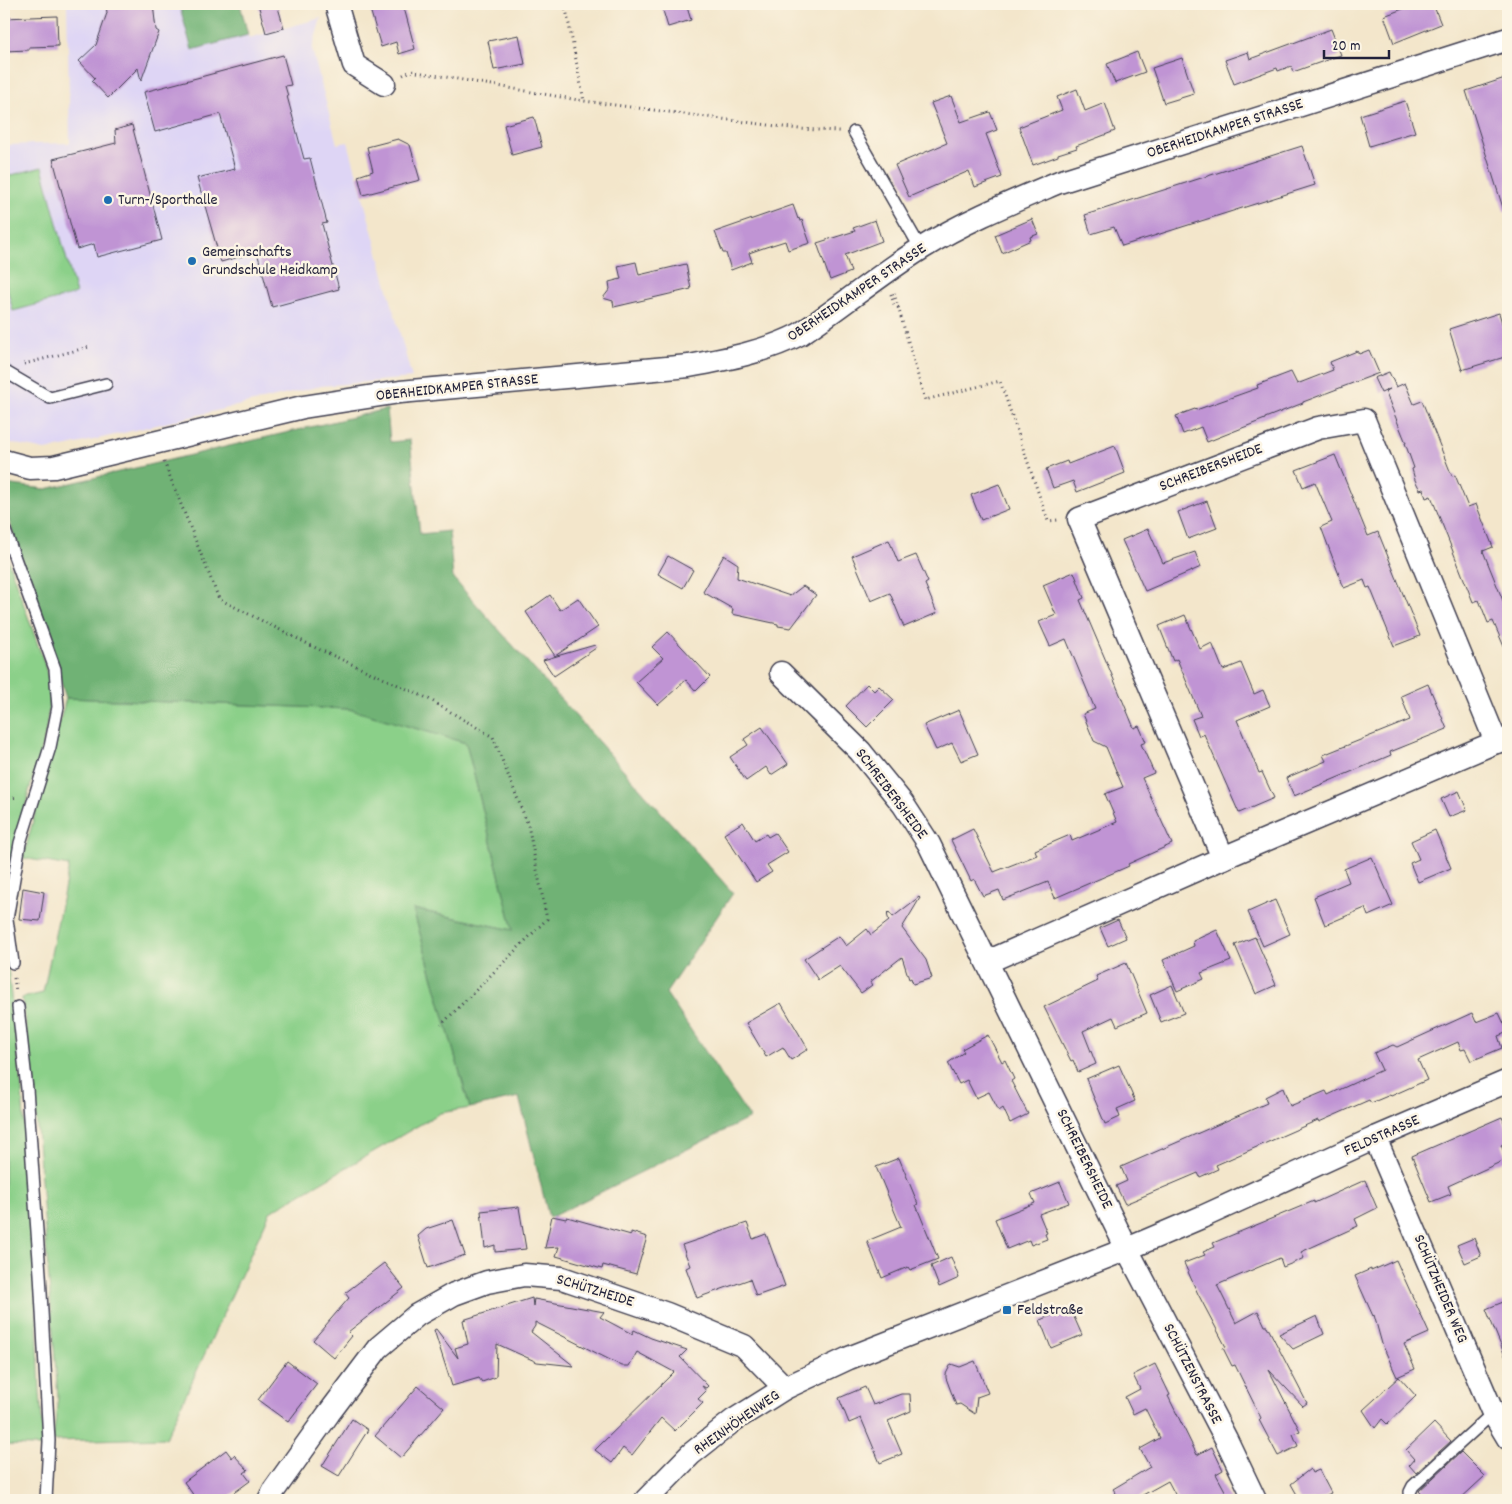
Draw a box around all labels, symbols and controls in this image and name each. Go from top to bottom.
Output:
scale bar [1324,28,1390,60]
text: 20 m [1332,36,1360,58]
street label: OBERHEIDKAMPER STRASSE [1144,93,1307,165]
place label: Turn-/Sporthalle [118,189,218,212]
marker: Turn-/Sporthalle [102,194,114,206]
street label: OBERHEIDKAMPER STRASSE [783,237,932,348]
place label: Gemeinschafts Grundschule Heidkamp [202,241,338,282]
marker: Gemeinschafts Grundschule Heidkamp [186,255,198,267]
street label: OBERHEIDKAMPER STRASSE [375,368,540,408]
street label: SCHREIBERSHEIDE [1156,438,1267,498]
street label: SCHREIBERSHEIDE [849,744,933,845]
street label: SCHREIBERSHEIDE [1050,1105,1119,1214]
street label: FELDSTRASSE [1341,1109,1424,1163]
street label: SCHÜTZHEIDER WEG [1407,1231,1473,1347]
street label: SCHÜTZHEIDE [553,1268,637,1314]
place label: Feldstraße [1017,1299,1083,1322]
marker: Feldstraße [1001,1304,1013,1316]
street label: SCHÜTZENSTRASSE [1157,1320,1228,1429]
street label: RHEINHÖHENWEG [689,1385,785,1461]

